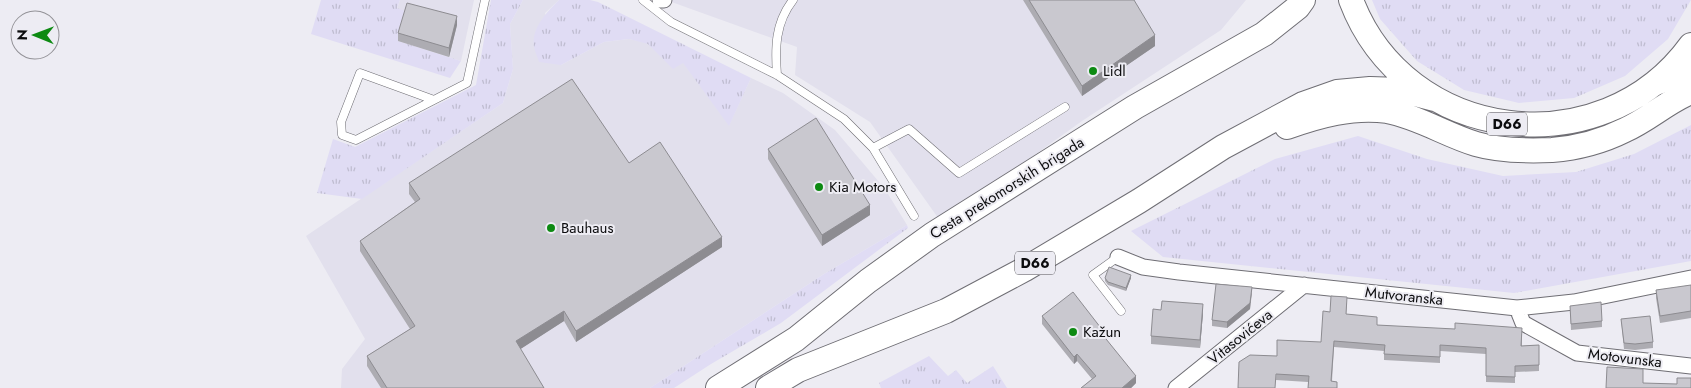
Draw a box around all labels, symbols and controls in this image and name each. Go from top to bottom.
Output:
north arrow [10,10,60,60]
text: N [12,29,32,41]
place label: Lidl [1103,60,1126,82]
marker: Lidl [1087,65,1099,77]
road number: D66 [1487,112,1527,136]
street label: Cesta prekomorskih brigada [926,131,1088,245]
place label: Kia Motors [829,176,896,198]
marker: Kia Motors [813,181,825,193]
place label: Bauhaus [561,217,613,239]
marker: Bauhaus [545,222,557,234]
road number: D66 [1015,252,1055,274]
street label: Mutvoranska [1364,281,1444,311]
street label: Vitasovićeva [1203,304,1277,370]
place label: Kažun [1083,321,1121,343]
marker: Kažun [1067,326,1079,338]
street label: Motovunska [1587,343,1663,373]

